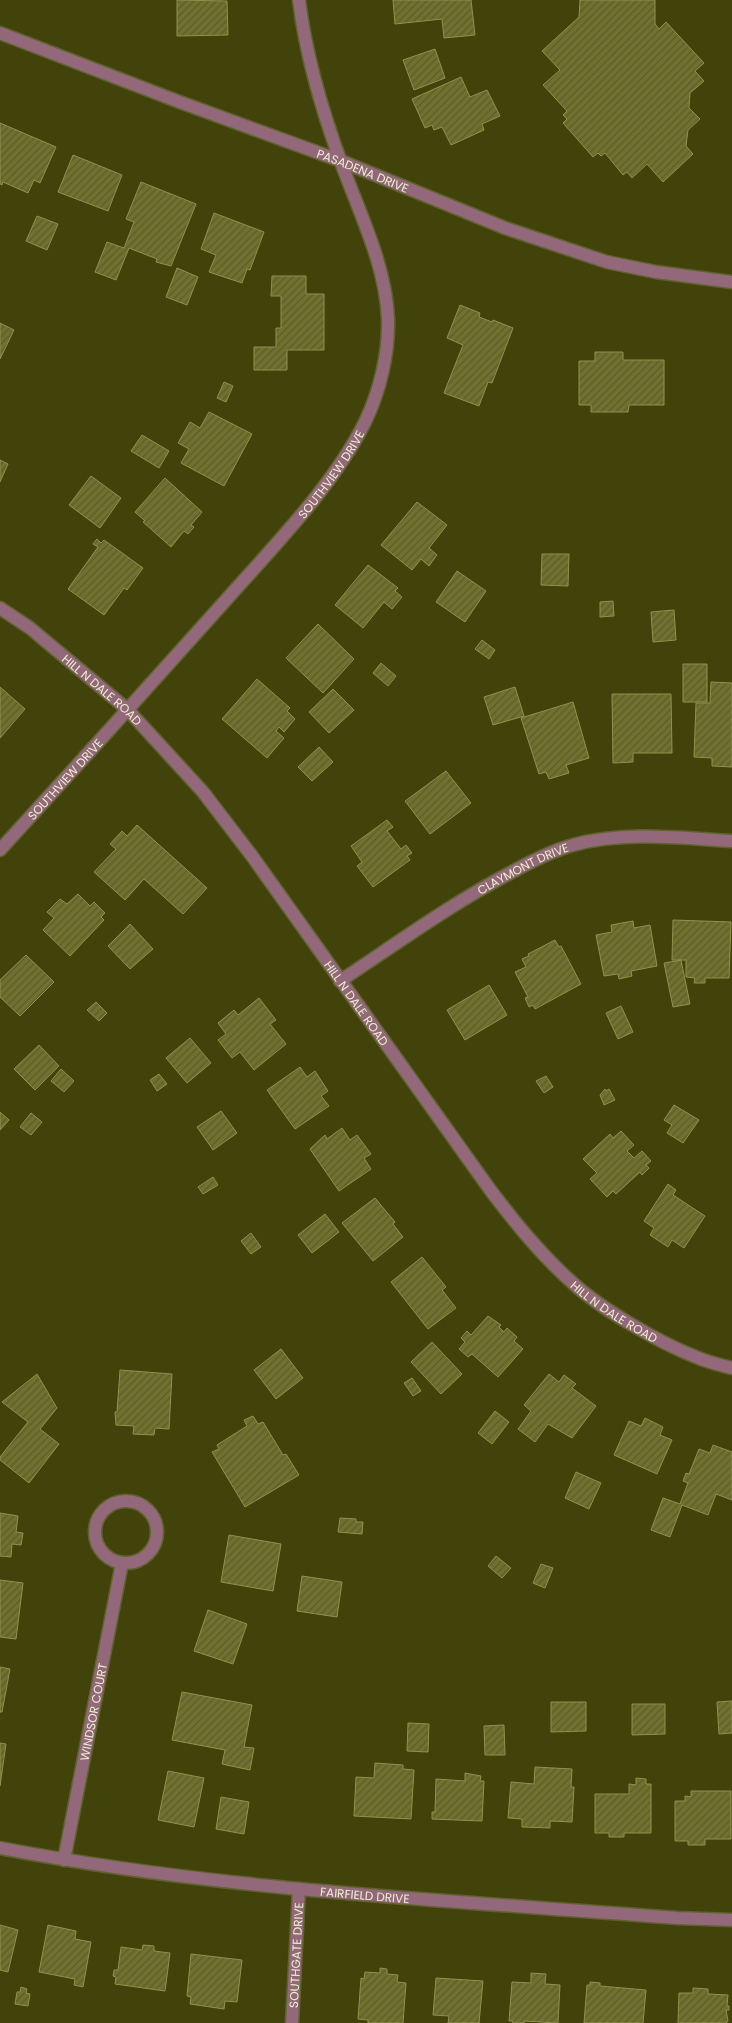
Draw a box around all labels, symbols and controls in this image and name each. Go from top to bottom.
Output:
street label: PASADENA DRIVE [315,144,411,196]
street label: SOUTHVIEW DRIVE [294,427,368,522]
street label: HILL N DALE ROAD [59,650,146,729]
street label: SOUTHVIEW DRIVE [23,735,106,823]
street label: CLAYMONT DRIVE [474,838,571,898]
street label: HILL N DALE ROAD [321,957,393,1049]
street label: HILL N DALE ROAD [567,1277,661,1346]
street label: WINDSOR COURT [75,1661,111,1762]
street label: FAIRFIELD DRIVE [320,1882,410,1907]
street label: SOUTHGATE DRIVE [284,1902,307,2008]

